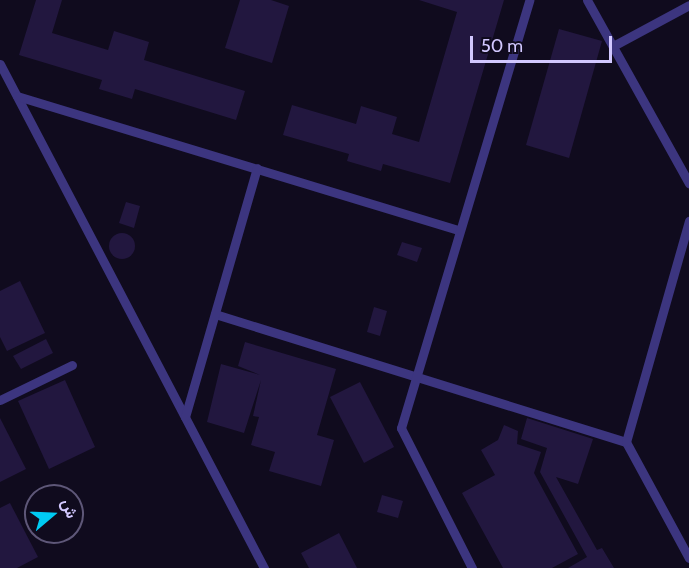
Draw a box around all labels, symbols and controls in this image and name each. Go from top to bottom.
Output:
scale bar [473,24,616,62]
text: 50 m [481,35,523,57]
north arrow [24,484,84,544]
text: ش [57,496,82,521]

